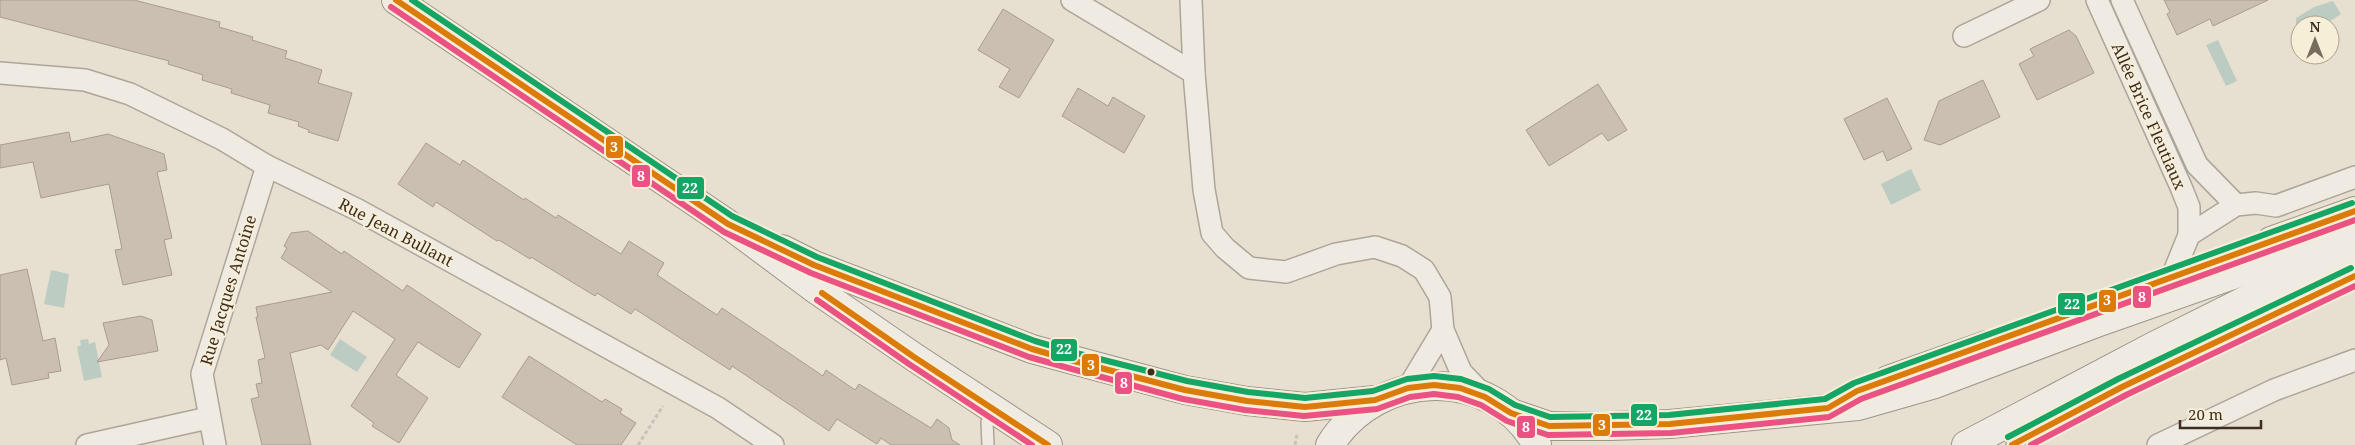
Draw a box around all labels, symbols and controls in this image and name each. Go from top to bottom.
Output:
north arrow [2290,15,2340,65]
text: N [2309,17,2321,36]
street label: Allée Brice Fleutiaux [2107,39,2192,194]
line badge: 3 [605,135,624,159]
text: 3 [610,137,618,156]
line badge: 8 [631,164,651,188]
text: 8 [637,166,645,185]
line badge: 22 [676,176,705,200]
text: 22 [682,178,698,197]
street label: Rue Jean Bullant [335,193,457,272]
street label: Rue Jacques Antoine [195,212,261,368]
line badge: 8 [2132,285,2152,309]
text: 8 [2138,287,2146,306]
line badge: 3 [2098,289,2117,313]
text: 3 [2103,290,2111,309]
line badge: 22 [2057,292,2086,316]
text: 22 [2064,294,2080,313]
line badge: 22 [1050,338,1078,362]
text: 22 [1056,339,1072,358]
line badge: 3 [1081,353,1100,377]
text: 3 [1087,355,1095,374]
unlabelled marker [1146,367,1156,377]
line badge: 8 [1114,371,1133,395]
text: 8 [1120,373,1128,392]
scale bar [2180,398,2261,430]
line badge: 22 [1630,403,1658,427]
text: 20 m [2188,404,2223,424]
text: 22 [1636,405,1652,424]
line badge: 3 [1592,413,1611,437]
line badge: 8 [1516,415,1536,439]
text: 3 [1598,415,1606,434]
text: 8 [1522,417,1530,436]

